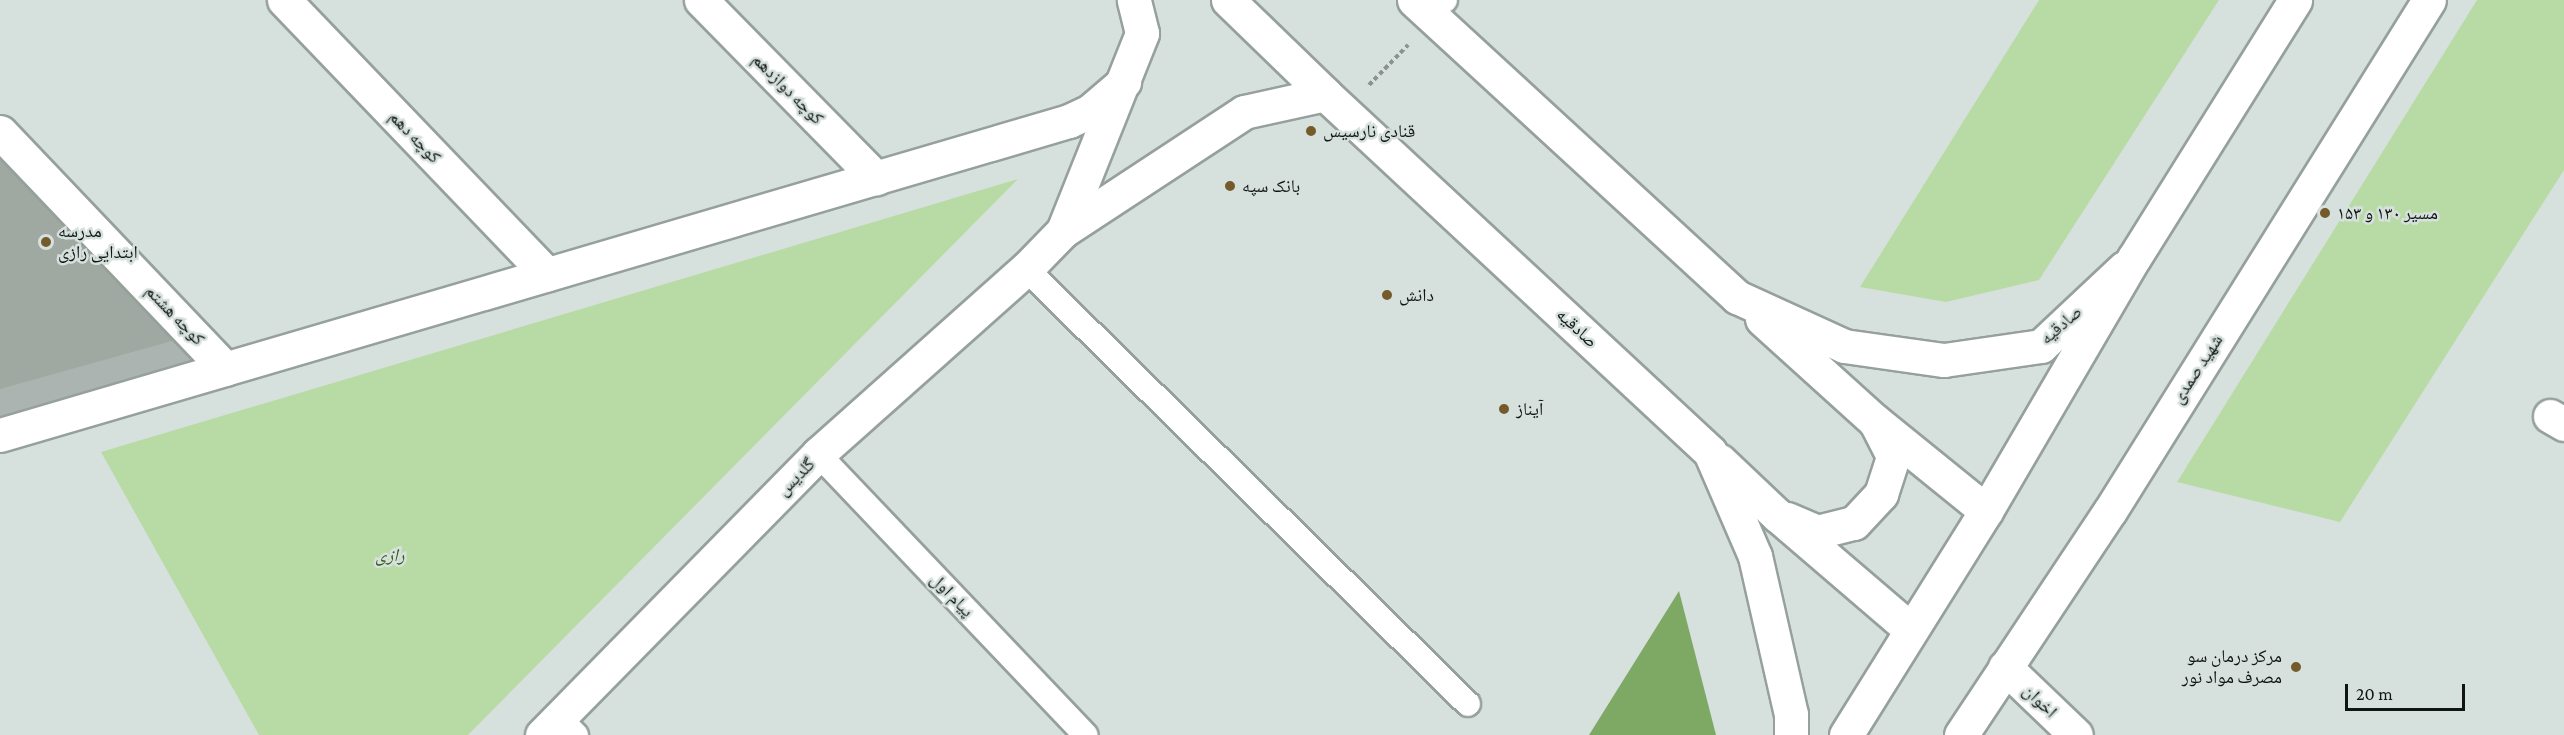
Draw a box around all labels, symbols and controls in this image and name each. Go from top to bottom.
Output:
street label: کوچه دوازدهم [748,49,828,129]
street label: کوچه دهم [385,106,445,168]
place label: قنادی نارسیس [1323,120,1415,142]
marker: قنادی نارسیس [1304,124,1318,138]
place label: بانک سپه [1242,175,1300,197]
marker: بانک سپه [1223,179,1237,193]
place label: مسیر ۱۳۰ و ۱۵۳ [2337,202,2438,224]
marker: مسیر ۱۳۰ و ۱۵۳ [2318,206,2332,220]
place label: مدرسه ابتدایی رازی [58,221,138,264]
marker: مدرسه ابتدایی رازی [39,235,53,249]
street label: کوچه هشتم [141,280,209,350]
place label: دانش [1399,284,1434,306]
marker: دانش [1380,288,1394,302]
street label: صادقیه [2036,301,2086,349]
street label: صادقیه [1552,304,1602,352]
street label: شهید صمدی [2167,330,2227,408]
place label: آیناز [1516,398,1543,420]
marker: آیناز [1497,402,1511,416]
street label: گلدیس [772,453,820,501]
park label: رازی [375,544,405,566]
street label: پیام اول [926,569,978,621]
place label: مرکز درمان سو مصرف مواد نور [2182,646,2282,688]
marker: مرکز درمان سو مصرف مواد نور [2287,658,2305,676]
scale bar [2348,672,2468,710]
street label: اخوان [2018,680,2062,722]
text: 20 m [2356,684,2393,704]

